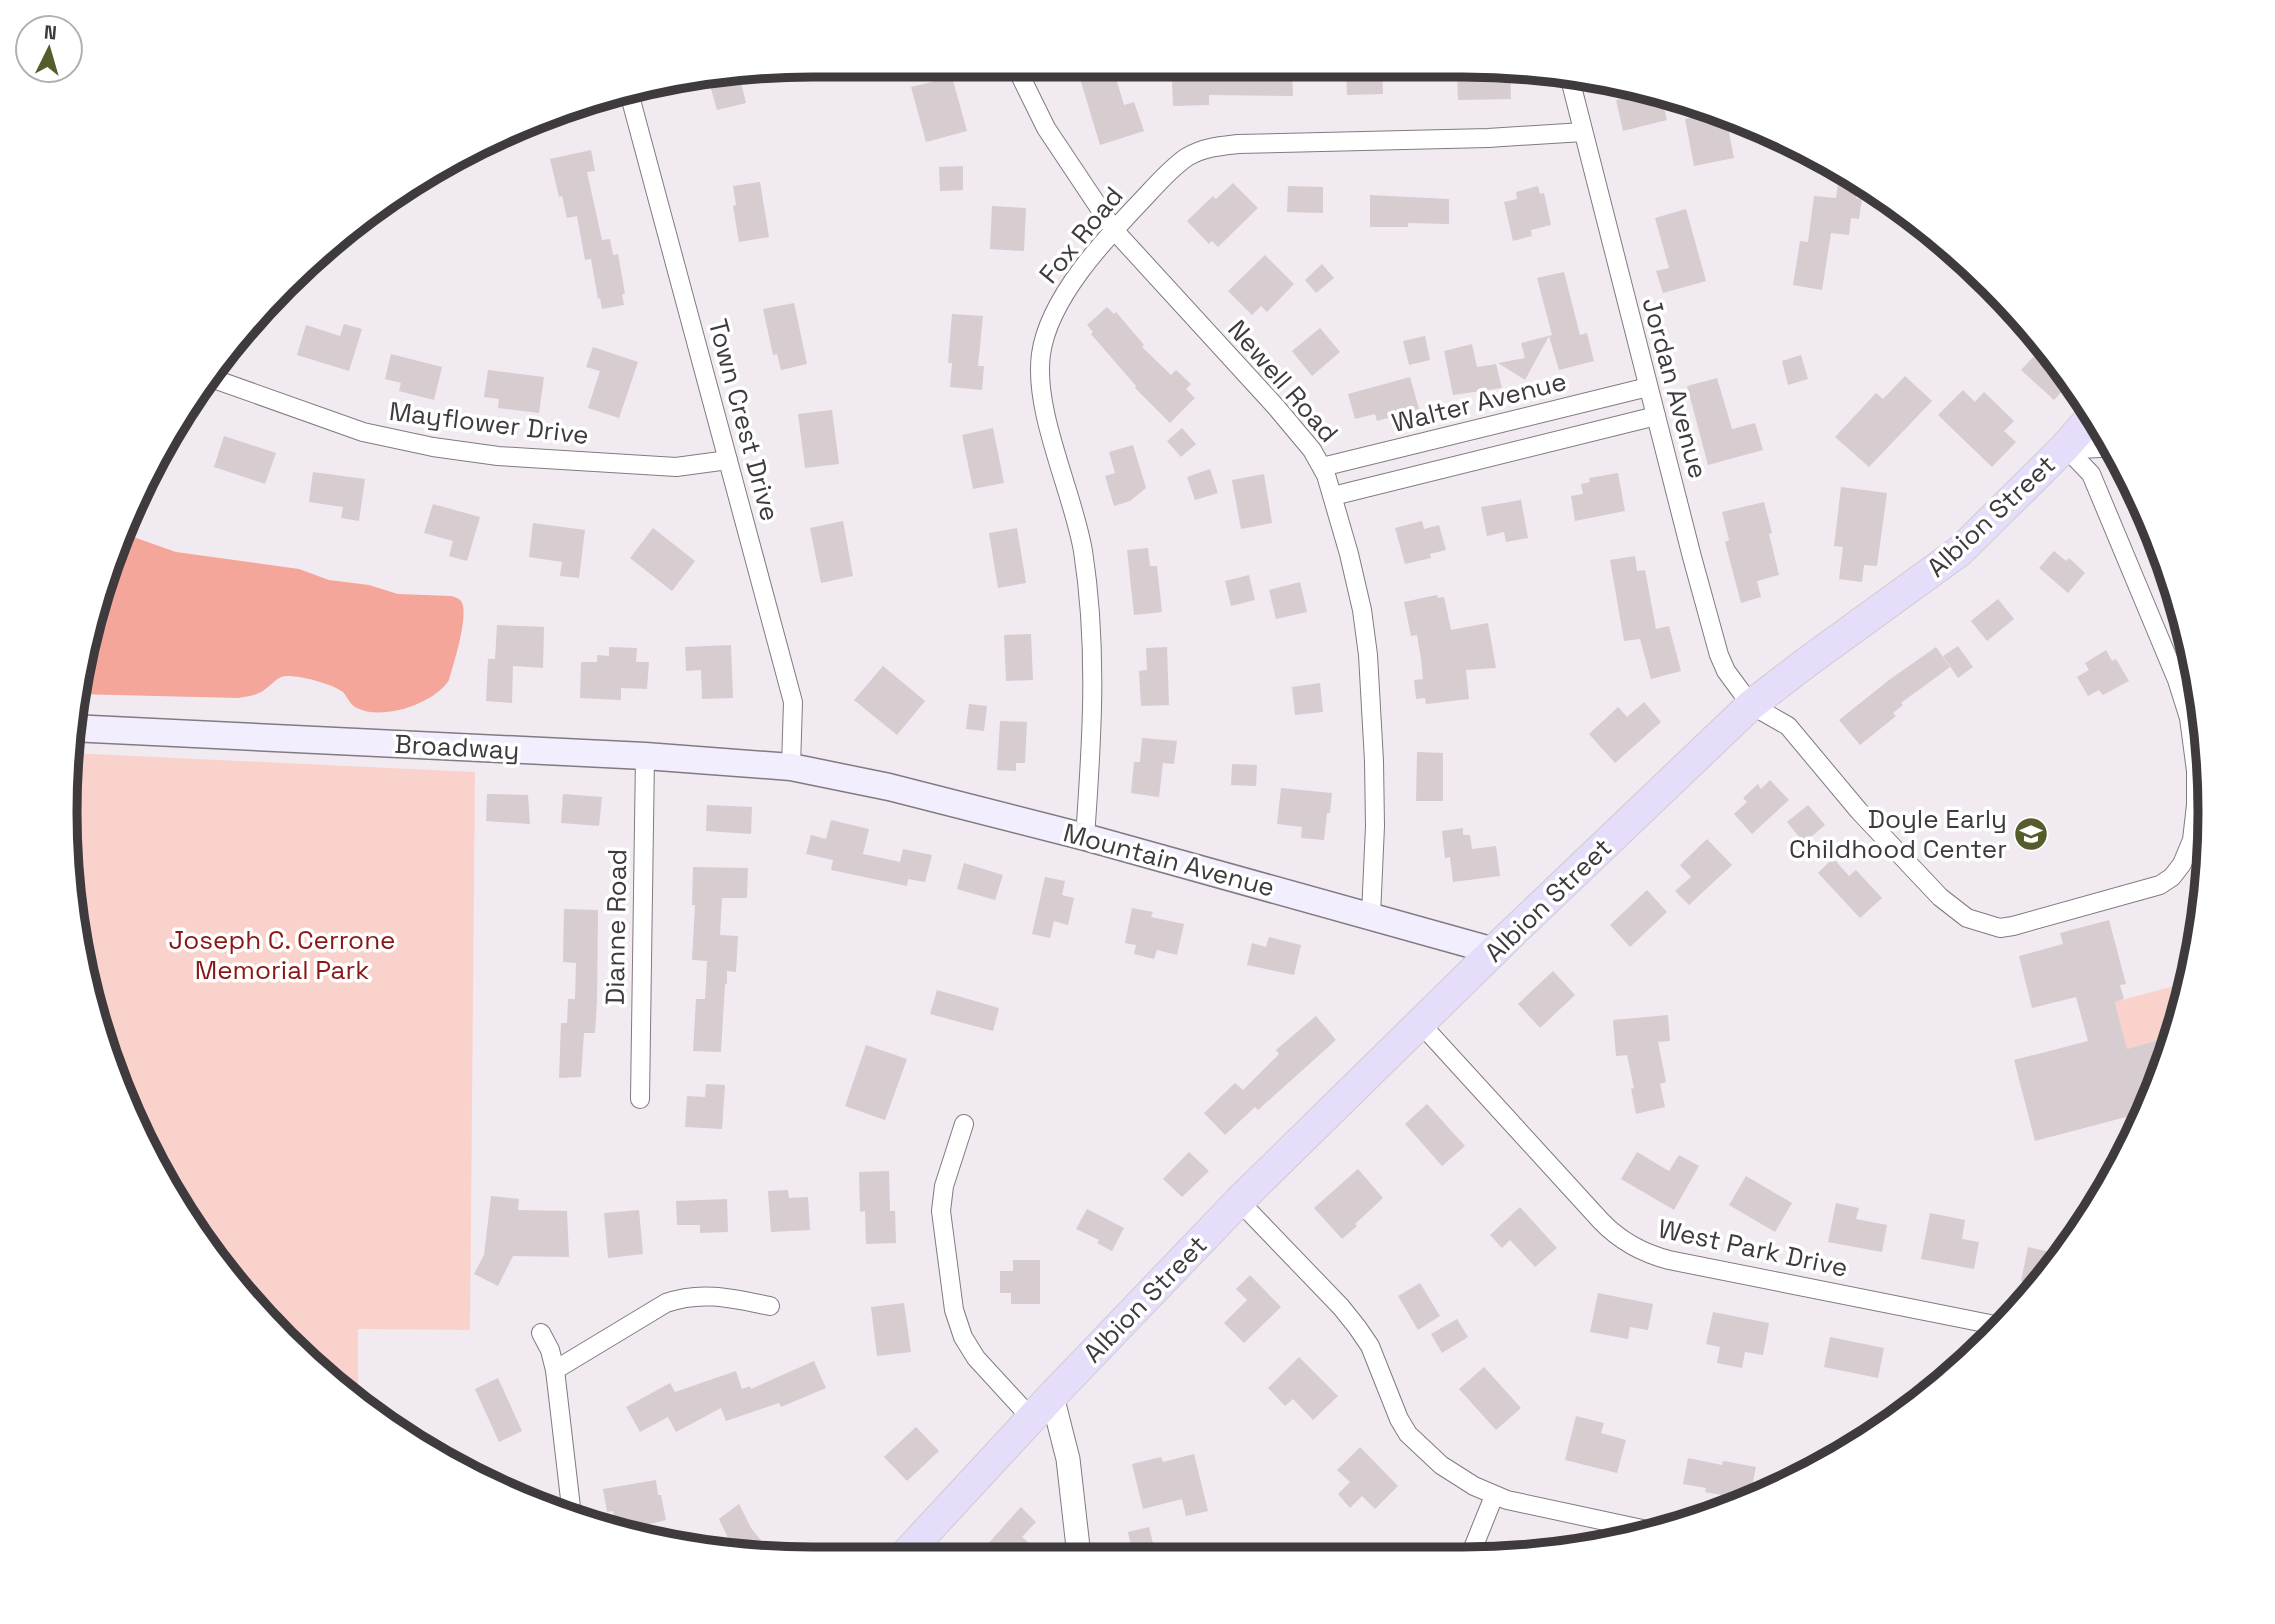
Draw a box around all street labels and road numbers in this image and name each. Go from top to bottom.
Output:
street label: Fox Road [1032,180,1130,290]
street label: Jordan Avenue [1635,294,1715,482]
street label: Newell Road [1220,313,1346,449]
street label: Town Crest Drive [701,315,787,525]
street label: Walter Avenue [1388,364,1570,440]
street label: Mayflower Drive [387,394,591,452]
street label: Albion Street [1919,448,2063,584]
street label: Broadway [394,727,520,767]
street label: Mountain Avenue [1060,815,1278,905]
street label: Albion Street [1477,831,1619,969]
street label: Dianne Road [598,849,634,1005]
street label: West Park Drive [1655,1211,1851,1285]
street label: Albion Street [1076,1228,1214,1370]

